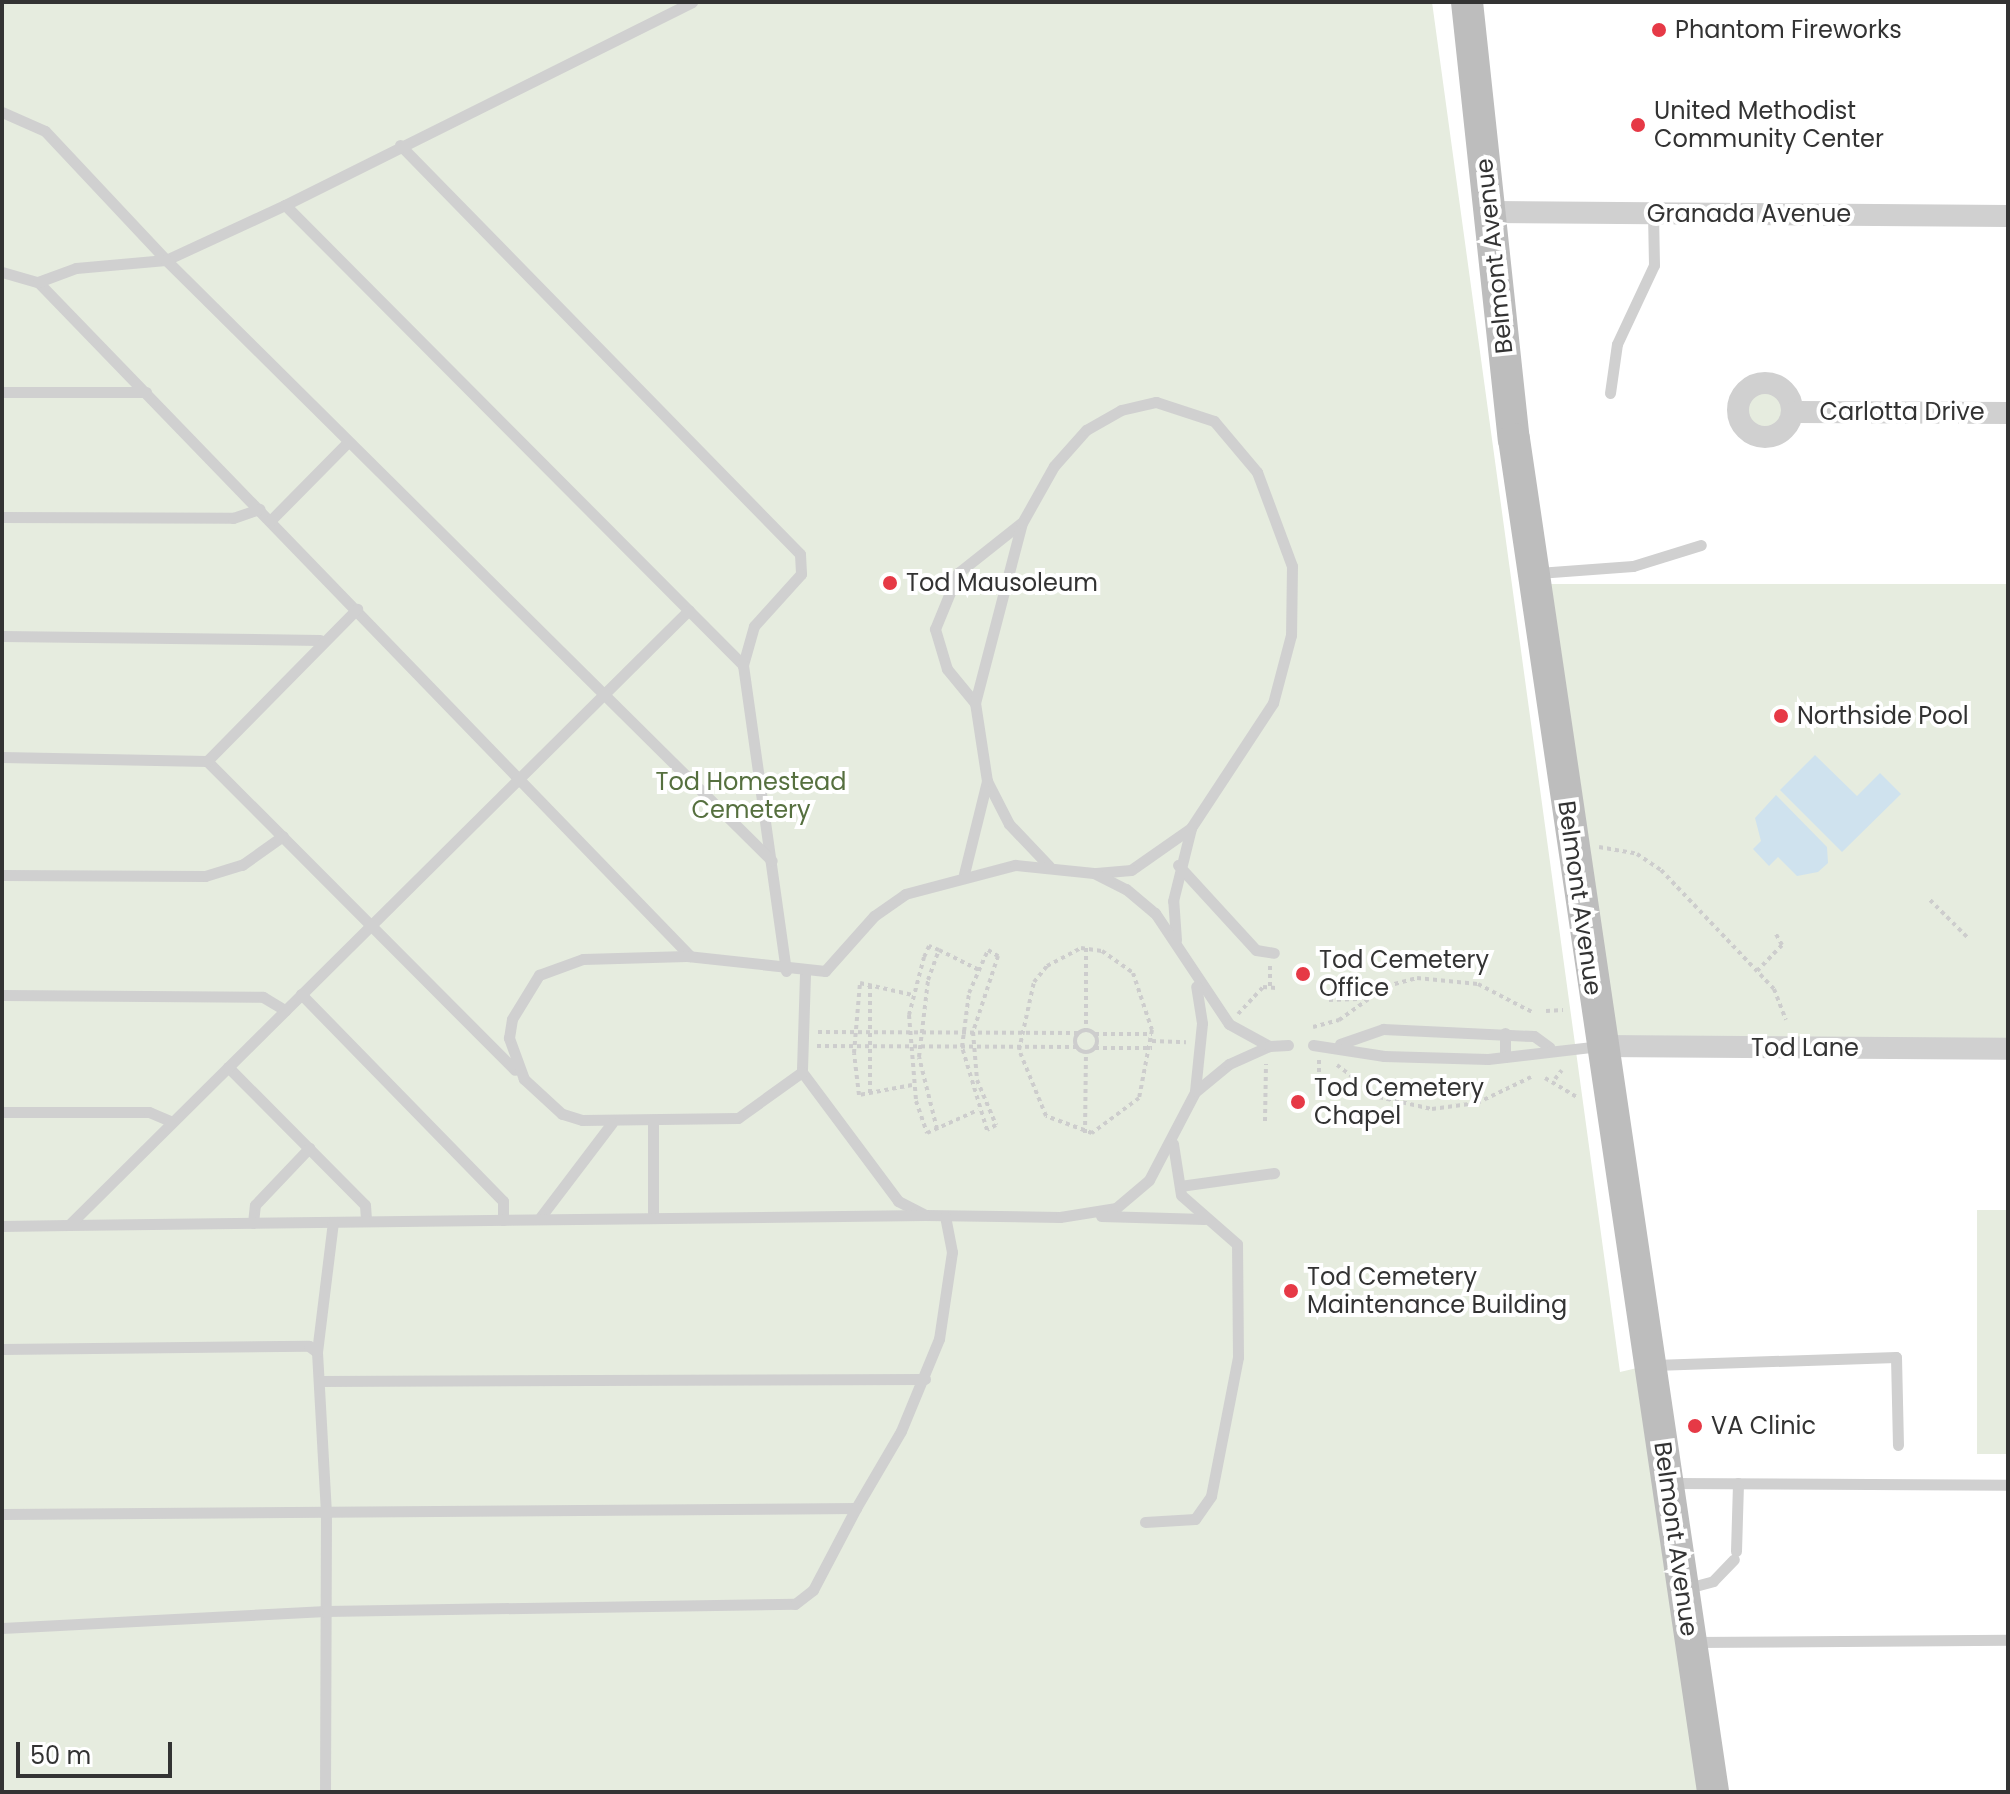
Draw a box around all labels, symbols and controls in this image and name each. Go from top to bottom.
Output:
place label: Phantom Fireworks [1675,16,1902,44]
marker: Phantom Fireworks [1650,21,1668,39]
place label: United Methodist Community Center [1654,97,1884,153]
marker: United Methodist Community Center [1629,116,1647,134]
street label: Belmont Avenue [1469,157,1519,355]
street label: Granada Avenue [1647,200,1851,228]
street label: Carlotta Drive [1819,398,1985,426]
place label: Tod Mausoleum [906,569,1098,597]
marker: Tod Mausoleum [881,574,899,592]
place label: Northside Pool [1797,702,1969,730]
marker: Northside Pool [1772,707,1790,725]
park label: Tod Homestead Cemetery [655,768,847,824]
street label: Belmont Avenue [1552,799,1608,997]
place label: Tod Cemetery Office [1319,946,1489,1002]
marker: Tod Cemetery Office [1294,965,1312,983]
street label: Tod Lane [1751,1034,1859,1062]
place label: Tod Cemetery Chapel [1314,1074,1484,1130]
marker: Tod Cemetery Chapel [1289,1093,1307,1111]
place label: Tod Cemetery Maintenance Building [1307,1263,1567,1319]
marker: Tod Cemetery Maintenance Building [1282,1282,1300,1300]
place label: VA Clinic [1711,1412,1816,1440]
marker: VA Clinic [1686,1417,1704,1435]
street label: Belmont Avenue [1648,1440,1704,1638]
scale bar [20,1726,176,1776]
text: 50 m [30,1739,91,1772]

